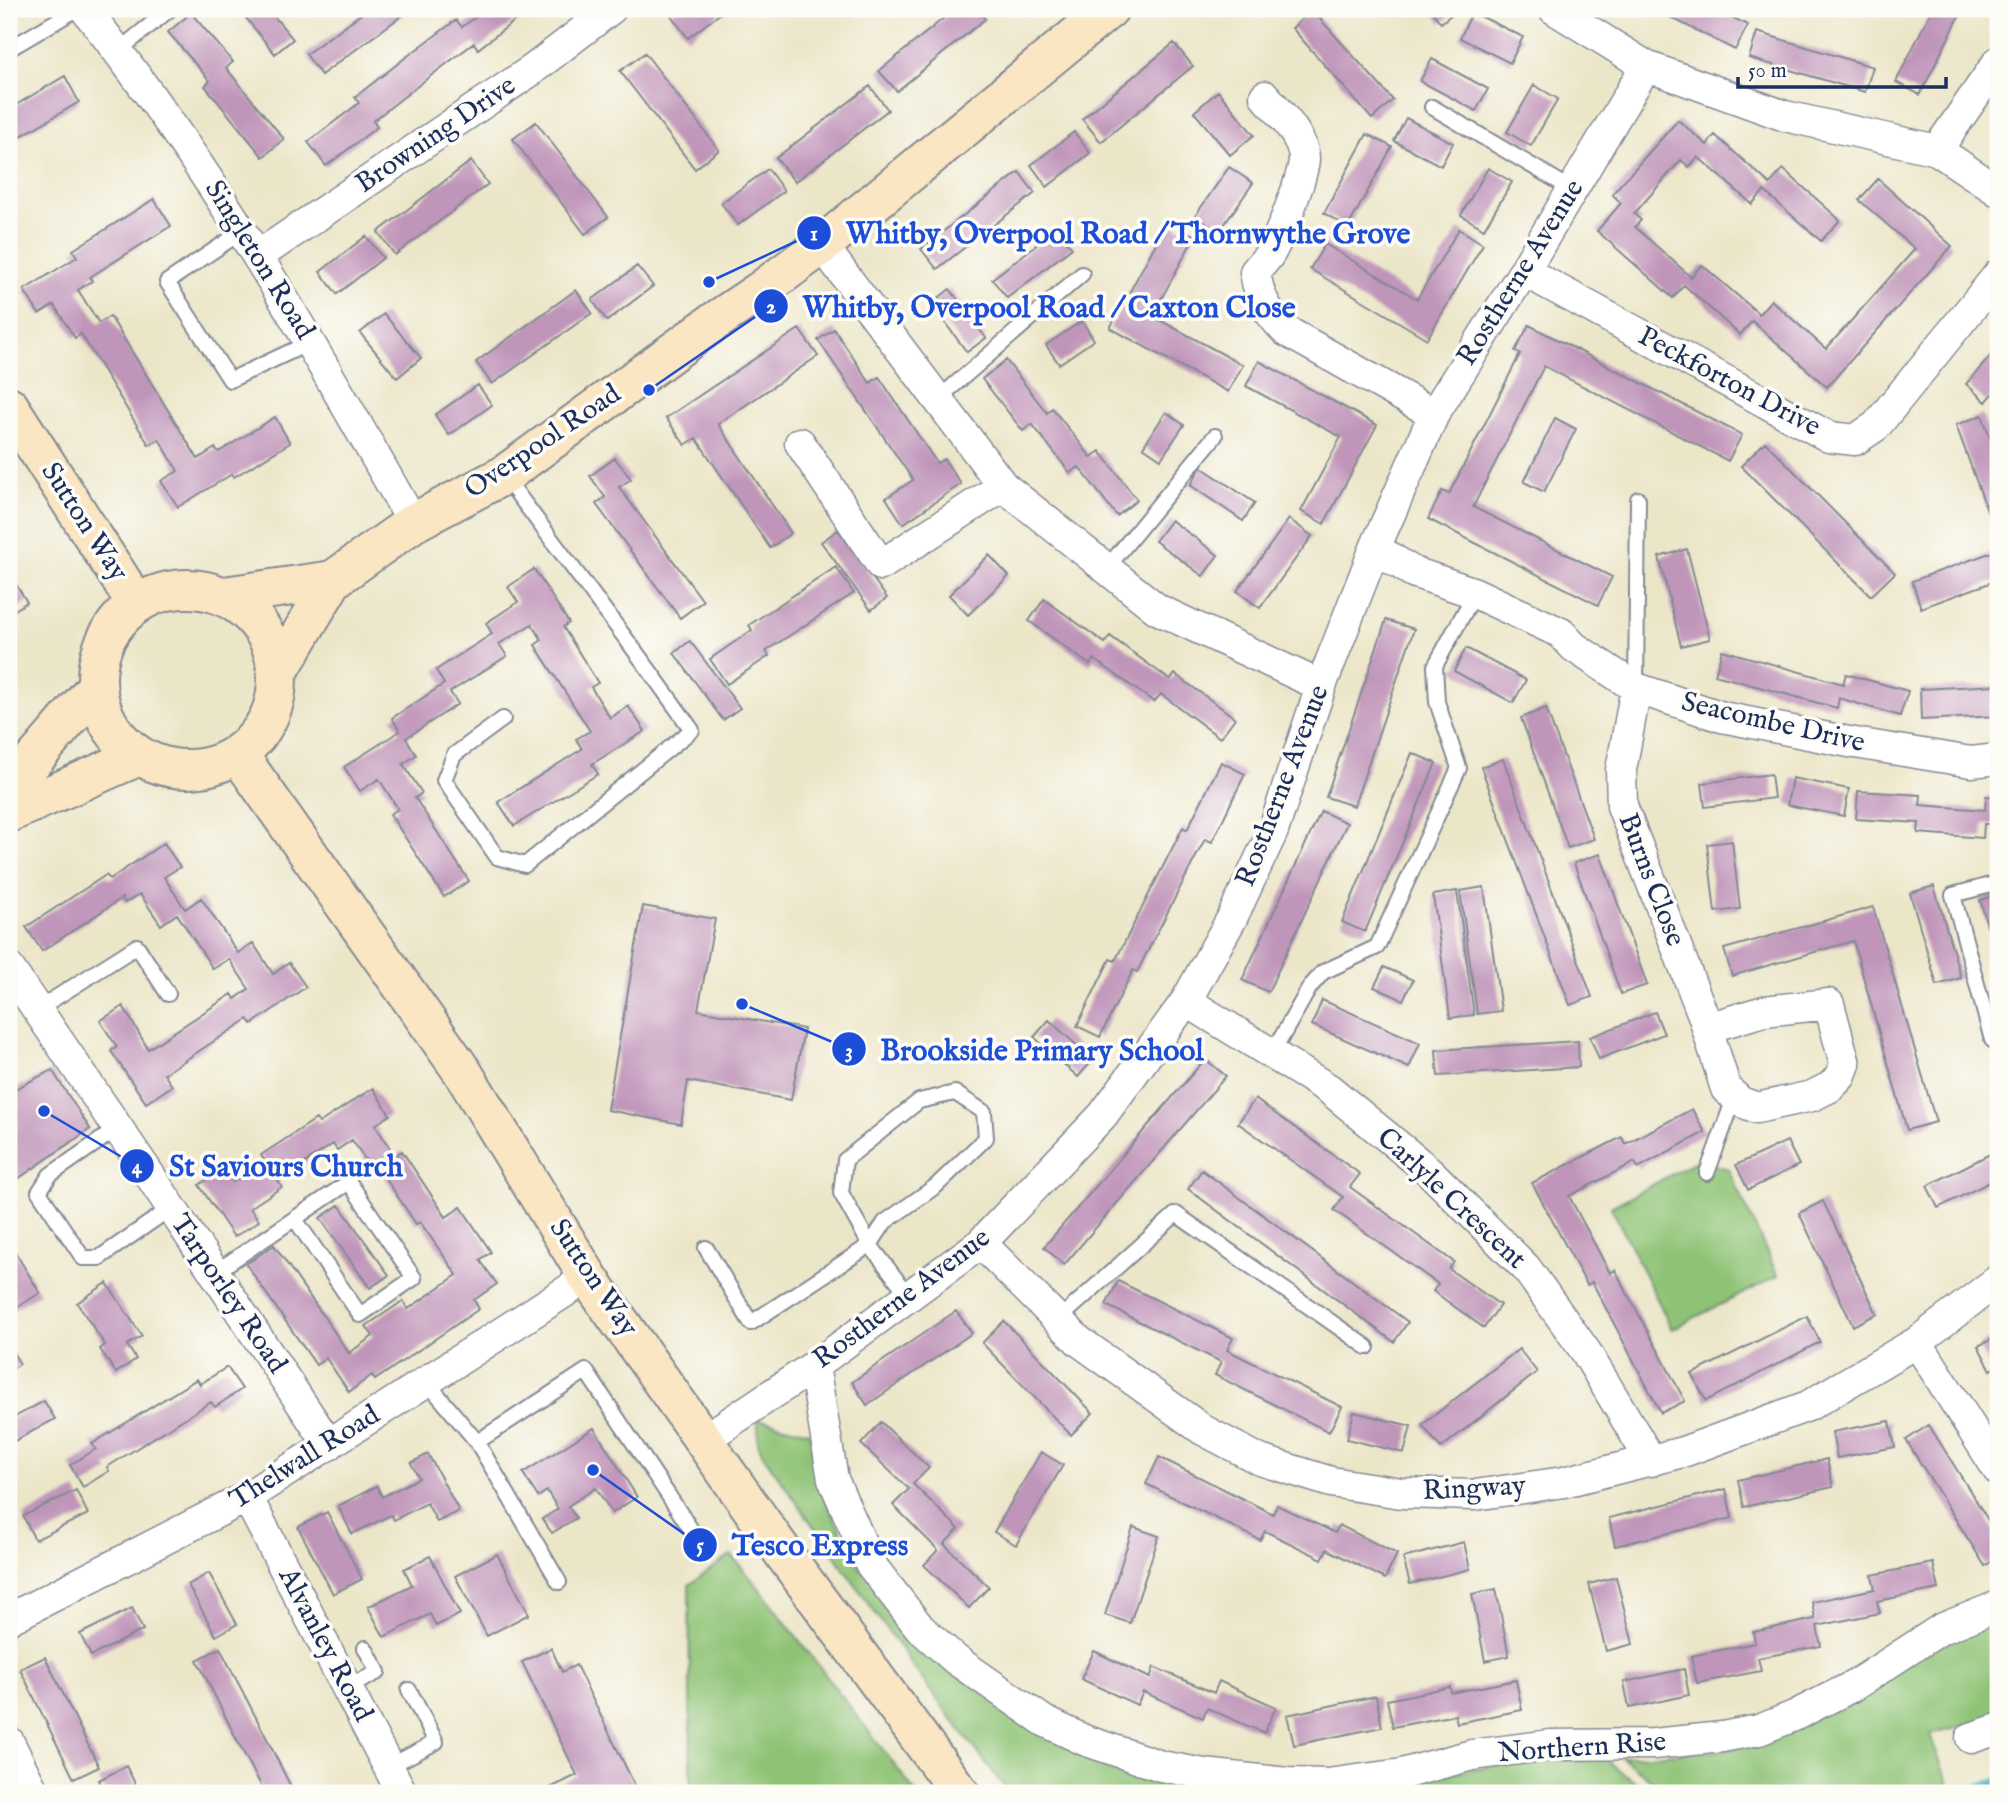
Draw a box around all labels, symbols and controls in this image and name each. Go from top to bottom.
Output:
scale bar [1738,46,1946,90]
text: 50 m [1748,58,1787,85]
street label: Browning Drive [349,68,523,201]
street label: Rostherne Avenue [1450,173,1592,373]
street label: Singleton Road [196,174,322,346]
callout: Whitby, Overpool Road / Thornwythe Grove [796,207,1424,258]
text: Whitby, Overpool Road / Thornwythe Grove [845,216,1410,254]
text: 1 [810,221,818,248]
callout: Whitby, Overpool Road / Caxton Close [753,281,1310,332]
text: Whitby, Overpool Road / Caxton Close [801,290,1296,328]
text: 2 [766,294,776,321]
street label: Peckforton Drive [1632,319,1826,445]
street label: Overpool Road [458,377,628,507]
street label: Sutton Way [33,456,135,588]
street label: Rostherne Avenue [1228,680,1338,892]
street label: Seacombe Drive [1678,685,1868,761]
street label: Burns Close [1610,809,1692,952]
callout: Brookside Primary School [832,1024,1218,1075]
text: Brookside Primary School [880,1033,1204,1071]
text: 3 [845,1038,853,1065]
street label: Carlyle Crescent [1369,1121,1533,1278]
callout: St Saviours Church [120,1140,416,1191]
text: St Saviours Church [169,1149,404,1187]
text: 4 [132,1154,143,1181]
street label: Tarporley Road [162,1208,294,1380]
street label: Sutton Way [541,1212,645,1344]
street label: Rostherne Avenue [806,1221,998,1377]
street label: Thelwall Road [223,1398,387,1518]
street label: Ringway [1422,1469,1527,1509]
callout: Tesco Express [683,1519,922,1570]
text: Tesco Express [731,1528,908,1566]
text: 5 [696,1533,704,1560]
street label: Alvanley Road [269,1561,380,1728]
street label: Northern Rise [1497,1725,1667,1771]

